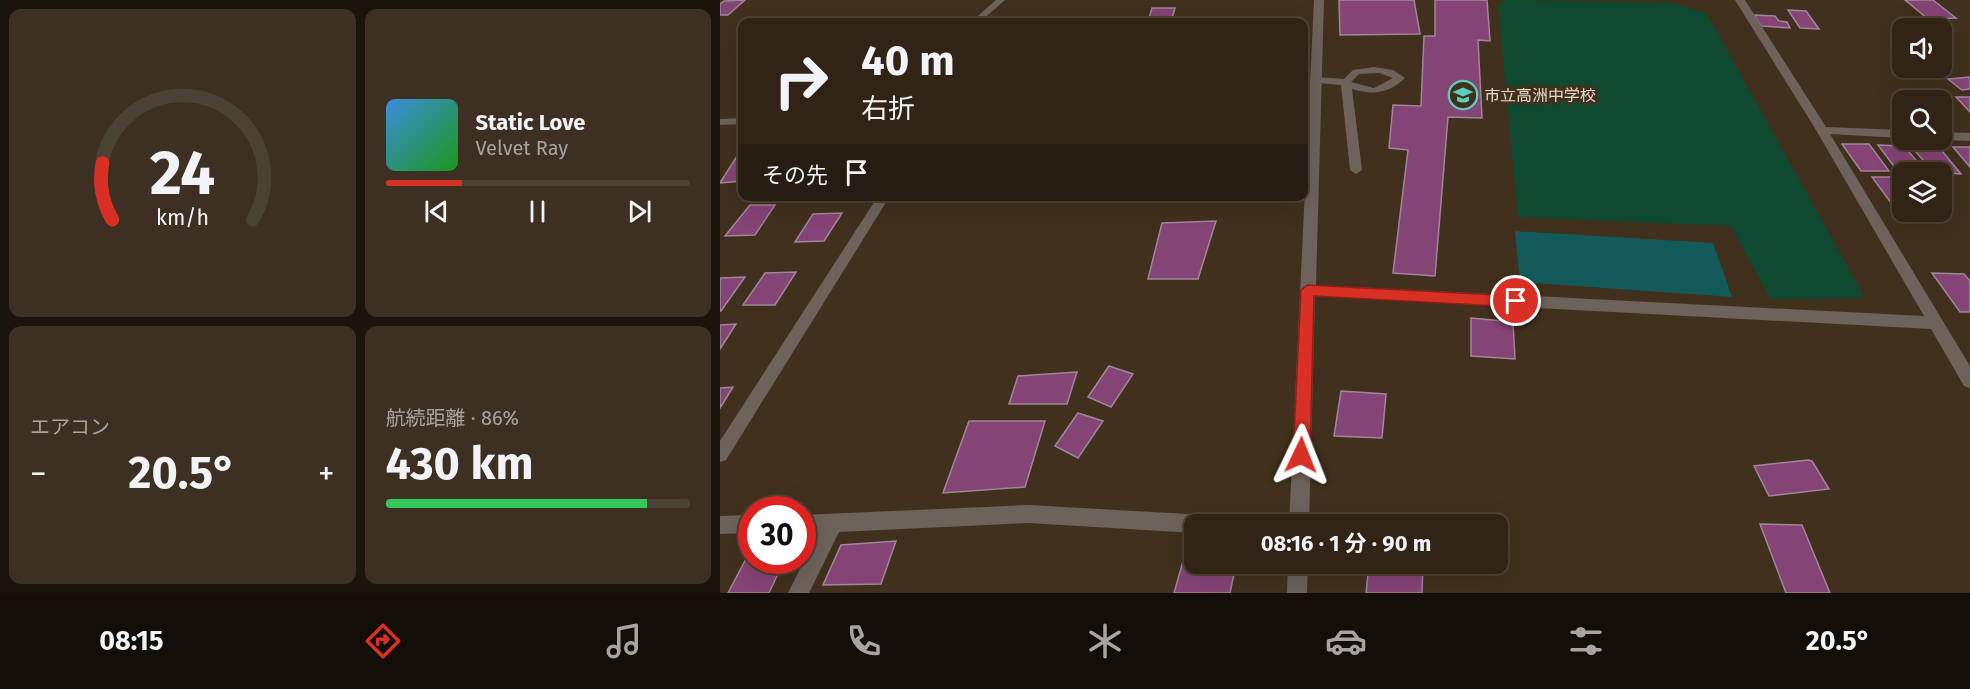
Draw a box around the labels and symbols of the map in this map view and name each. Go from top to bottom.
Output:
school or university icon: 市立高洲中学校 [1447,79,1479,111]
place label: 市立高洲中学校 [1484,86,1596,105]
pin [1490,275,1541,326]
position arrow [1269,423,1333,487]
speed limit sign: 30 [738,496,816,574]

